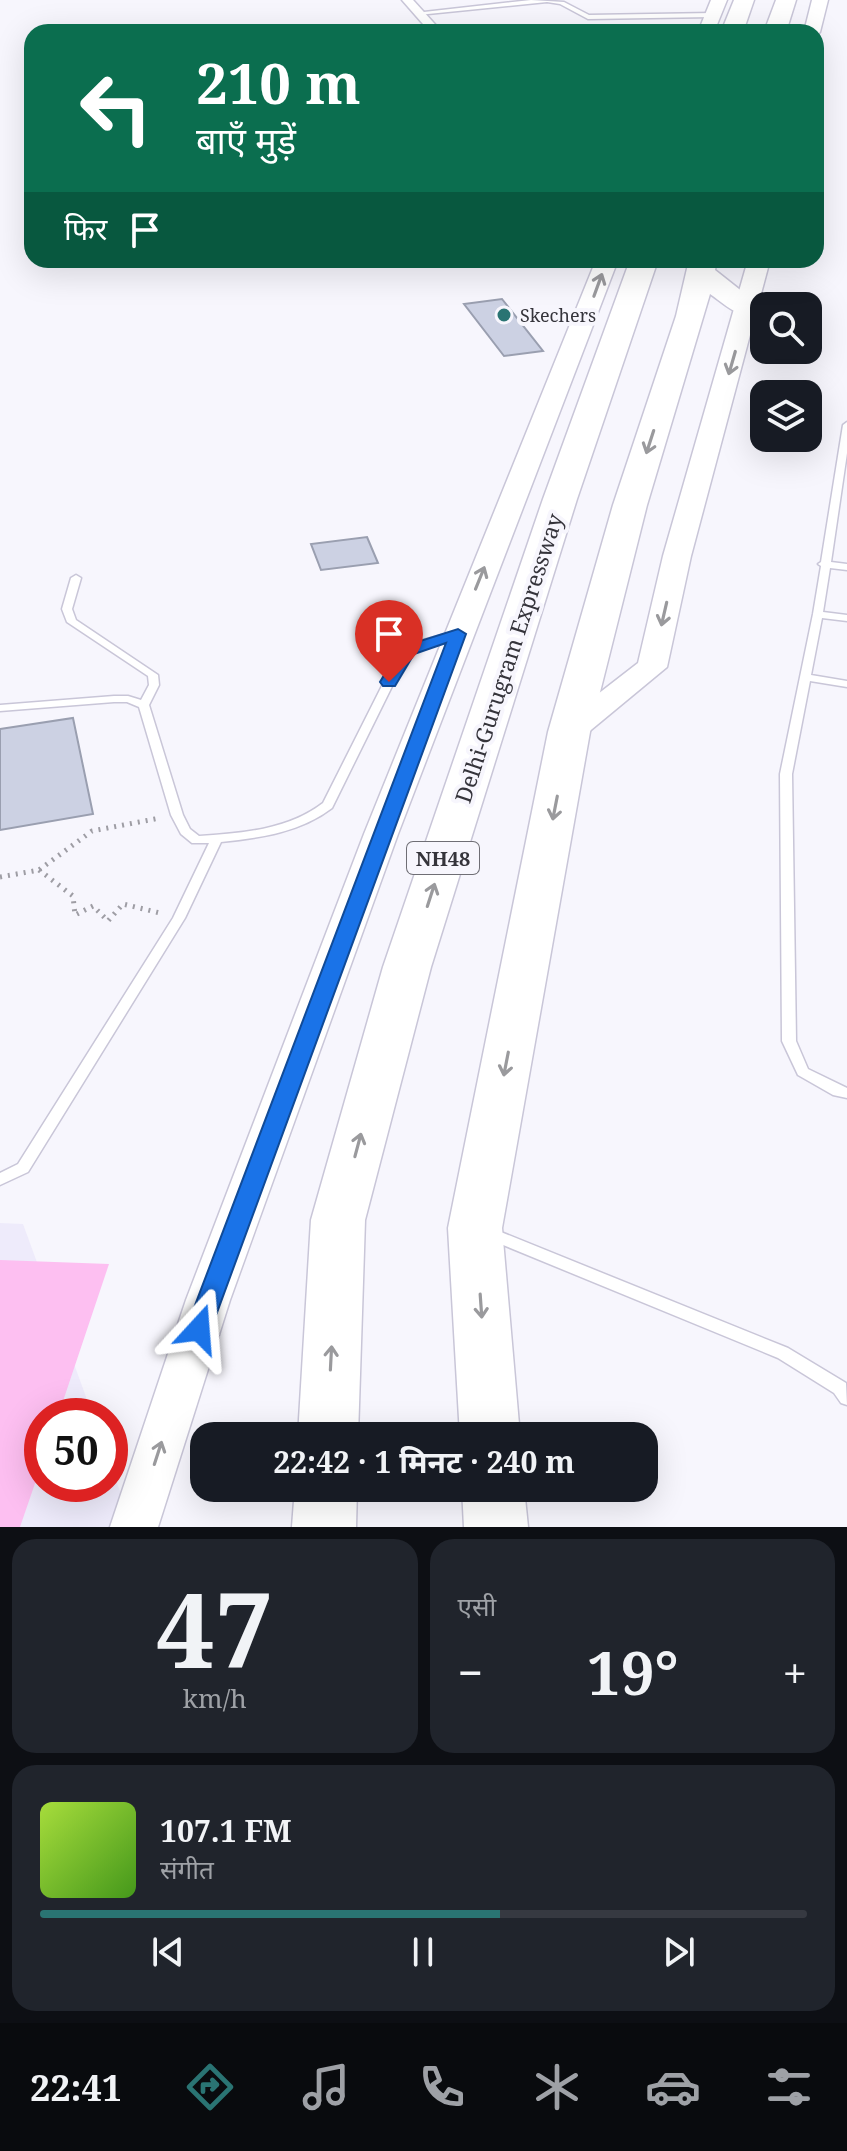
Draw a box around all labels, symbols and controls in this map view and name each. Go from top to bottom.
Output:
text: 210 m [196,44,361,120]
icon: left [64,56,168,160]
text: बाएँ मुड़ें [196,116,296,165]
text: फिर [64,208,107,249]
icon: arrive [123,208,167,252]
one-way arrow [591,273,606,298]
map controls [750,292,822,452]
button: search [750,292,822,364]
place label: Skechers [520,303,596,327]
marker: Skechers [495,306,513,324]
one-way arrow [724,349,739,375]
button: layers [750,380,822,452]
one-way arrow [642,430,657,455]
street label: Delhi-Gurugram Expressway [447,509,569,806]
one-way arrow [474,566,489,591]
pin [355,600,423,682]
one-way arrow [656,600,671,626]
icon: arrive [367,612,411,656]
one-way arrow [546,795,561,820]
road number: NH48 [407,842,479,874]
one-way arrow [424,883,439,908]
one-way arrow [498,1050,513,1076]
one-way arrow [352,1132,367,1158]
position arrow [157,1287,241,1371]
one-way arrow [474,1292,489,1319]
one-way arrow [324,1345,339,1372]
speed limit sign: 50 [24,1398,128,1502]
one-way arrow [152,1441,167,1466]
text: 22:42 · 1 मिनट · 240 m [273,1441,575,1482]
text: 47 [156,1557,274,1698]
text: एसी [458,1588,496,1624]
text: 19° [587,1631,679,1713]
text: − [458,1642,483,1702]
text: + [782,1642,807,1702]
text: km/h [183,1680,247,1716]
text: 107.1 FM [160,1810,292,1851]
text: संगीत [160,1851,214,1887]
icon: previous [146,1930,190,1974]
icon: pause [401,1930,445,1974]
icon: next [657,1930,701,1974]
icon: directions [182,2059,238,2115]
icon: music [298,2059,354,2115]
icon: phone [414,2059,470,2115]
icon: climate [529,2059,585,2115]
icon: car [645,2059,701,2115]
icon: filters [761,2059,817,2115]
text: 22:41 [30,2063,122,2112]

